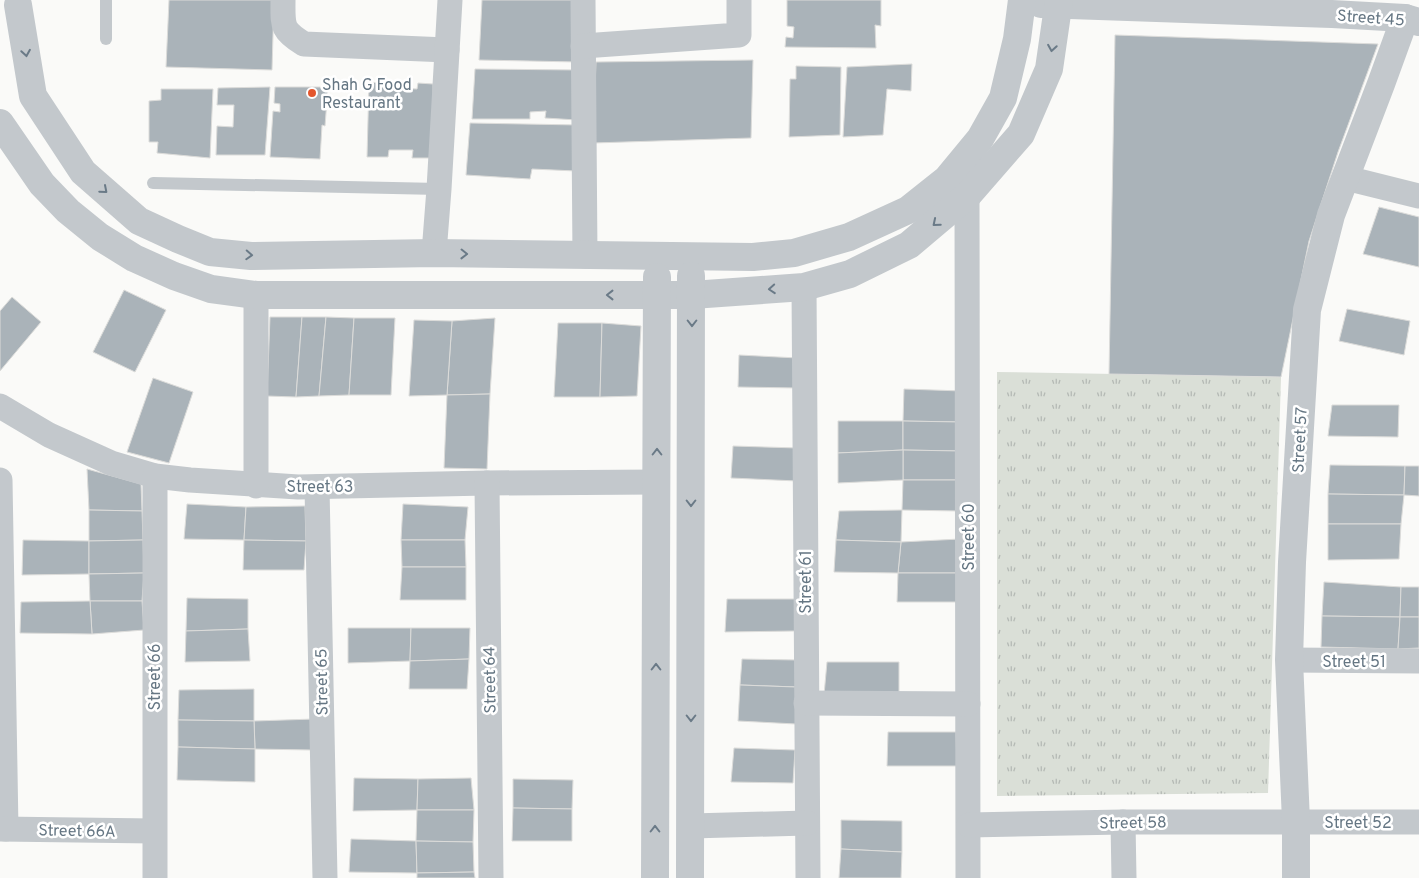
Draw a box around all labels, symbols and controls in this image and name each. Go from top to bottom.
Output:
street label: Street 45 [1336,7,1405,31]
one-way arrow [1047,45,1058,53]
one-way arrow [21,49,31,57]
place label: Shah G Food Restaurant [322,76,412,114]
marker: Shah G Food Restaurant [306,87,318,99]
one-way arrow [99,185,108,194]
one-way arrow [932,217,941,226]
one-way arrow [245,249,253,260]
one-way arrow [460,249,468,259]
one-way arrow [768,283,776,294]
one-way arrow [606,290,614,300]
one-way arrow [686,320,697,328]
street label: Street 57 [1289,407,1313,474]
one-way arrow [652,448,662,456]
street label: Street 63 [287,478,354,498]
one-way arrow [686,500,696,508]
street label: Street 60 [960,503,980,571]
street label: Street 61 [797,550,817,614]
street label: Street 66 [146,644,166,710]
street label: Street 64 [480,646,502,714]
street label: Street 65 [312,648,334,716]
street label: Street 51 [1322,653,1386,673]
one-way arrow [651,663,661,670]
one-way arrow [686,715,696,723]
street label: Street 58 [1099,813,1167,835]
street label: Street 52 [1324,814,1392,834]
street label: Street 66A [38,821,116,843]
one-way arrow [650,825,660,833]

